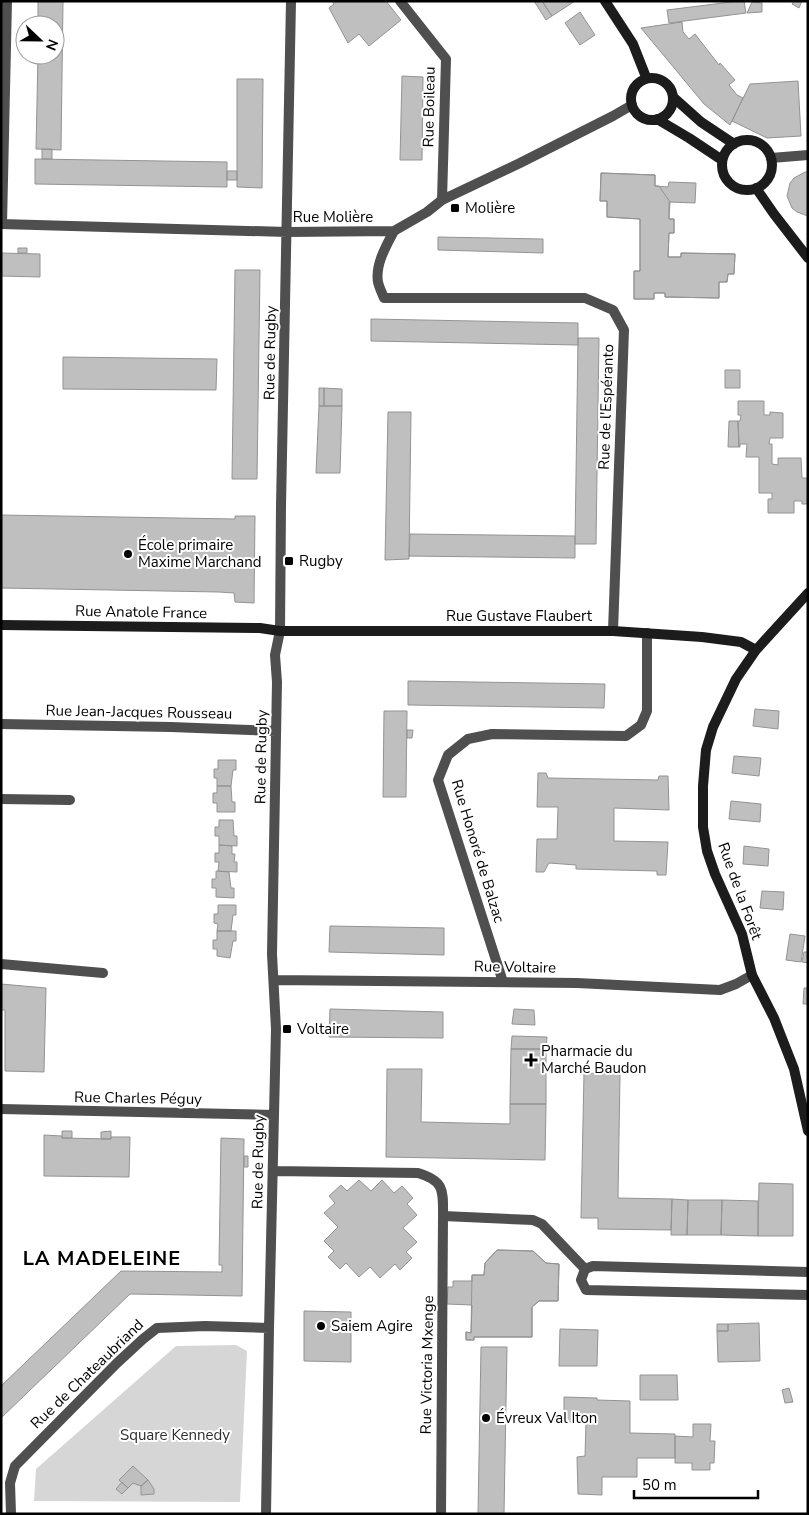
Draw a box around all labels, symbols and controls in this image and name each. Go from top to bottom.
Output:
north arrow [15,15,65,65]
text: N [41,36,62,53]
street label: Rue Boileau [418,66,440,148]
place label: Molière [465,198,515,218]
marker: Molière [449,202,461,214]
street label: Rue Molière [293,207,373,227]
street label: Rue de Rugby [259,305,281,400]
street label: Rue de l'Espéranto [594,344,618,470]
place label: École primaire Maxime Marchand [138,535,262,572]
marker: École primaire Maxime Marchand [122,548,134,560]
place label: Rugby [299,551,343,571]
marker: Rugby [283,555,295,567]
street label: Rue Anatole France [75,601,207,623]
street label: Rue Gustave Flaubert [446,606,593,626]
street label: Rue Jean-Jacques Rousseau [45,700,233,724]
street label: Rue de Rugby [250,709,272,804]
street label: Rue Honoré de Balzac [447,777,509,925]
street label: Rue de la Forêt [713,840,767,943]
street label: Rue Voltaire [474,956,556,978]
place label: Voltaire [296,1019,349,1039]
marker: Voltaire [281,1023,293,1035]
place label: Pharmacie du Marché Baudon [541,1041,646,1078]
marker: Pharmacie du Marché Baudon [525,1054,537,1066]
street label: Rue Charles Péguy [74,1087,202,1109]
street label: Rue de Rugby [247,1114,269,1209]
district label: LA MADELEINE [23,1245,181,1272]
street label: Rue Victoria Mxenge [416,1295,438,1435]
street label: Rue de Chateaubriand [26,1315,148,1433]
place label: Saiem Agire [331,1316,413,1336]
marker: Saiem Agire [315,1320,327,1332]
place label: Évreux Val Iton [496,1408,597,1428]
marker: Évreux Val Iton [480,1412,492,1424]
park label: Square Kennedy [120,1425,230,1445]
scale bar [634,1468,758,1500]
text: 50 m [642,1475,677,1495]

